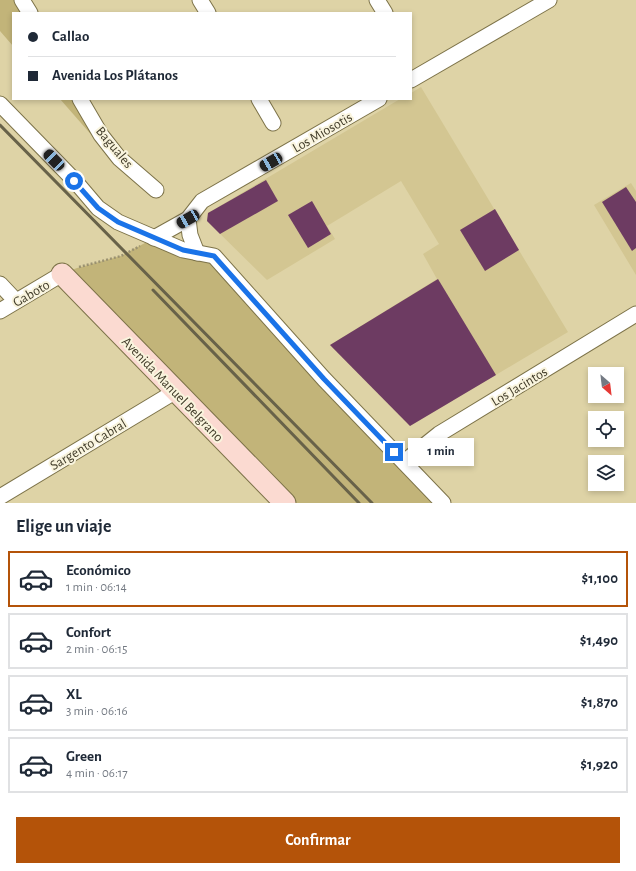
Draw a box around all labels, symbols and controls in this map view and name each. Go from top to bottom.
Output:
text: Callao [52,29,90,44]
text: Avenida Los Plátanos [52,68,178,83]
street label: Los Miosotis [290,110,355,156]
street label: Baguales [93,124,136,171]
car [41,147,67,173]
car [258,151,284,173]
route start [65,172,83,190]
car [175,208,201,230]
street label: Gaboto [11,278,52,310]
street label: Avenida Manuel Belgrano [119,335,226,445]
street label: Los Jacintos [489,365,550,409]
north arrow [588,367,624,403]
map controls [588,367,624,491]
button: locate [588,411,624,447]
street label: Sargento Cabral [48,417,129,473]
callout: 1 min [408,438,474,466]
route end [385,443,403,461]
text: 1 min [427,445,455,458]
button: layers [588,455,624,491]
text: Elige un viaje [16,518,111,536]
icon: car [18,561,54,597]
text: Económico [66,563,131,578]
text: $1,100 [581,571,618,586]
text: 1 min · 06:14 [66,581,127,594]
icon: car [18,623,54,659]
text: Confort [66,625,111,640]
text: $1,490 [580,633,618,648]
text: 2 min · 06:15 [66,643,127,656]
icon: car [18,685,54,721]
text: XL [66,687,82,702]
text: $1,870 [581,695,618,710]
text: 3 min · 06:16 [66,705,128,718]
icon: car [18,747,54,783]
text: Green [66,749,102,764]
text: $1,920 [580,757,618,772]
text: 4 min · 06:17 [66,767,128,780]
button: Confirmar [16,817,620,863]

